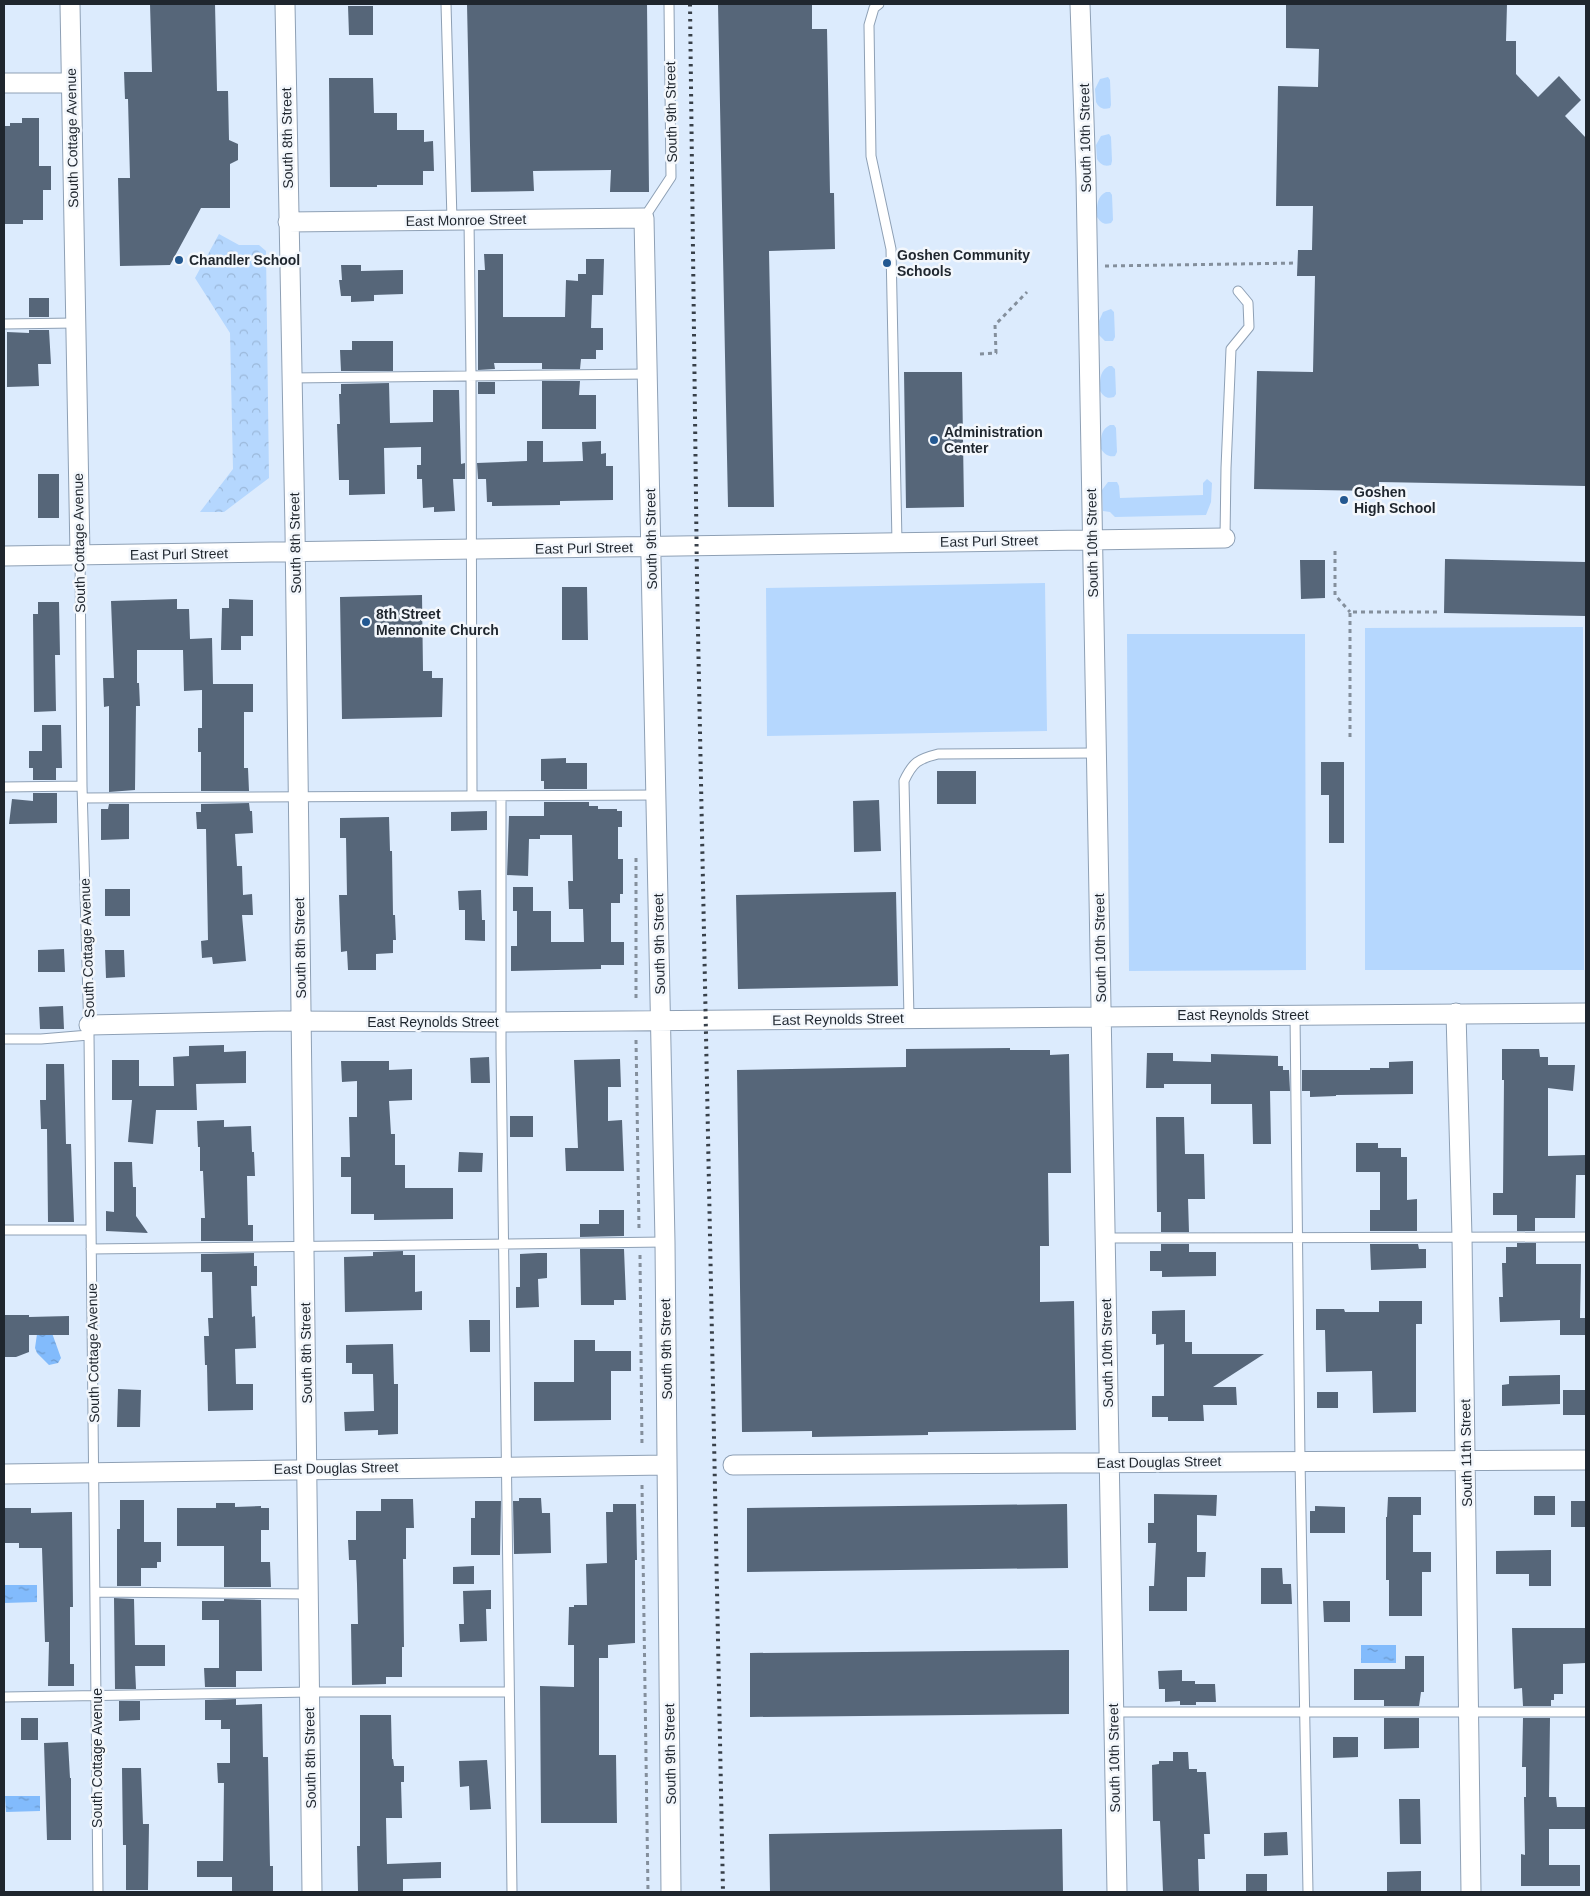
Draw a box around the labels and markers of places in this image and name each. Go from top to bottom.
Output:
place label: Goshen Community Schools [897,247,1030,279]
place label: Chandler School [189,252,300,268]
marker: Chandler School [173,254,185,266]
marker: Goshen Community Schools [881,257,893,269]
place label: Administration Center [944,424,1043,456]
marker: Administration Center [928,434,940,446]
place label: Goshen High School [1354,484,1436,516]
marker: Goshen High School [1338,494,1350,506]
place label: 8th Street Mennonite Church [376,606,499,638]
marker: 8th Street Mennonite Church [360,616,372,628]

